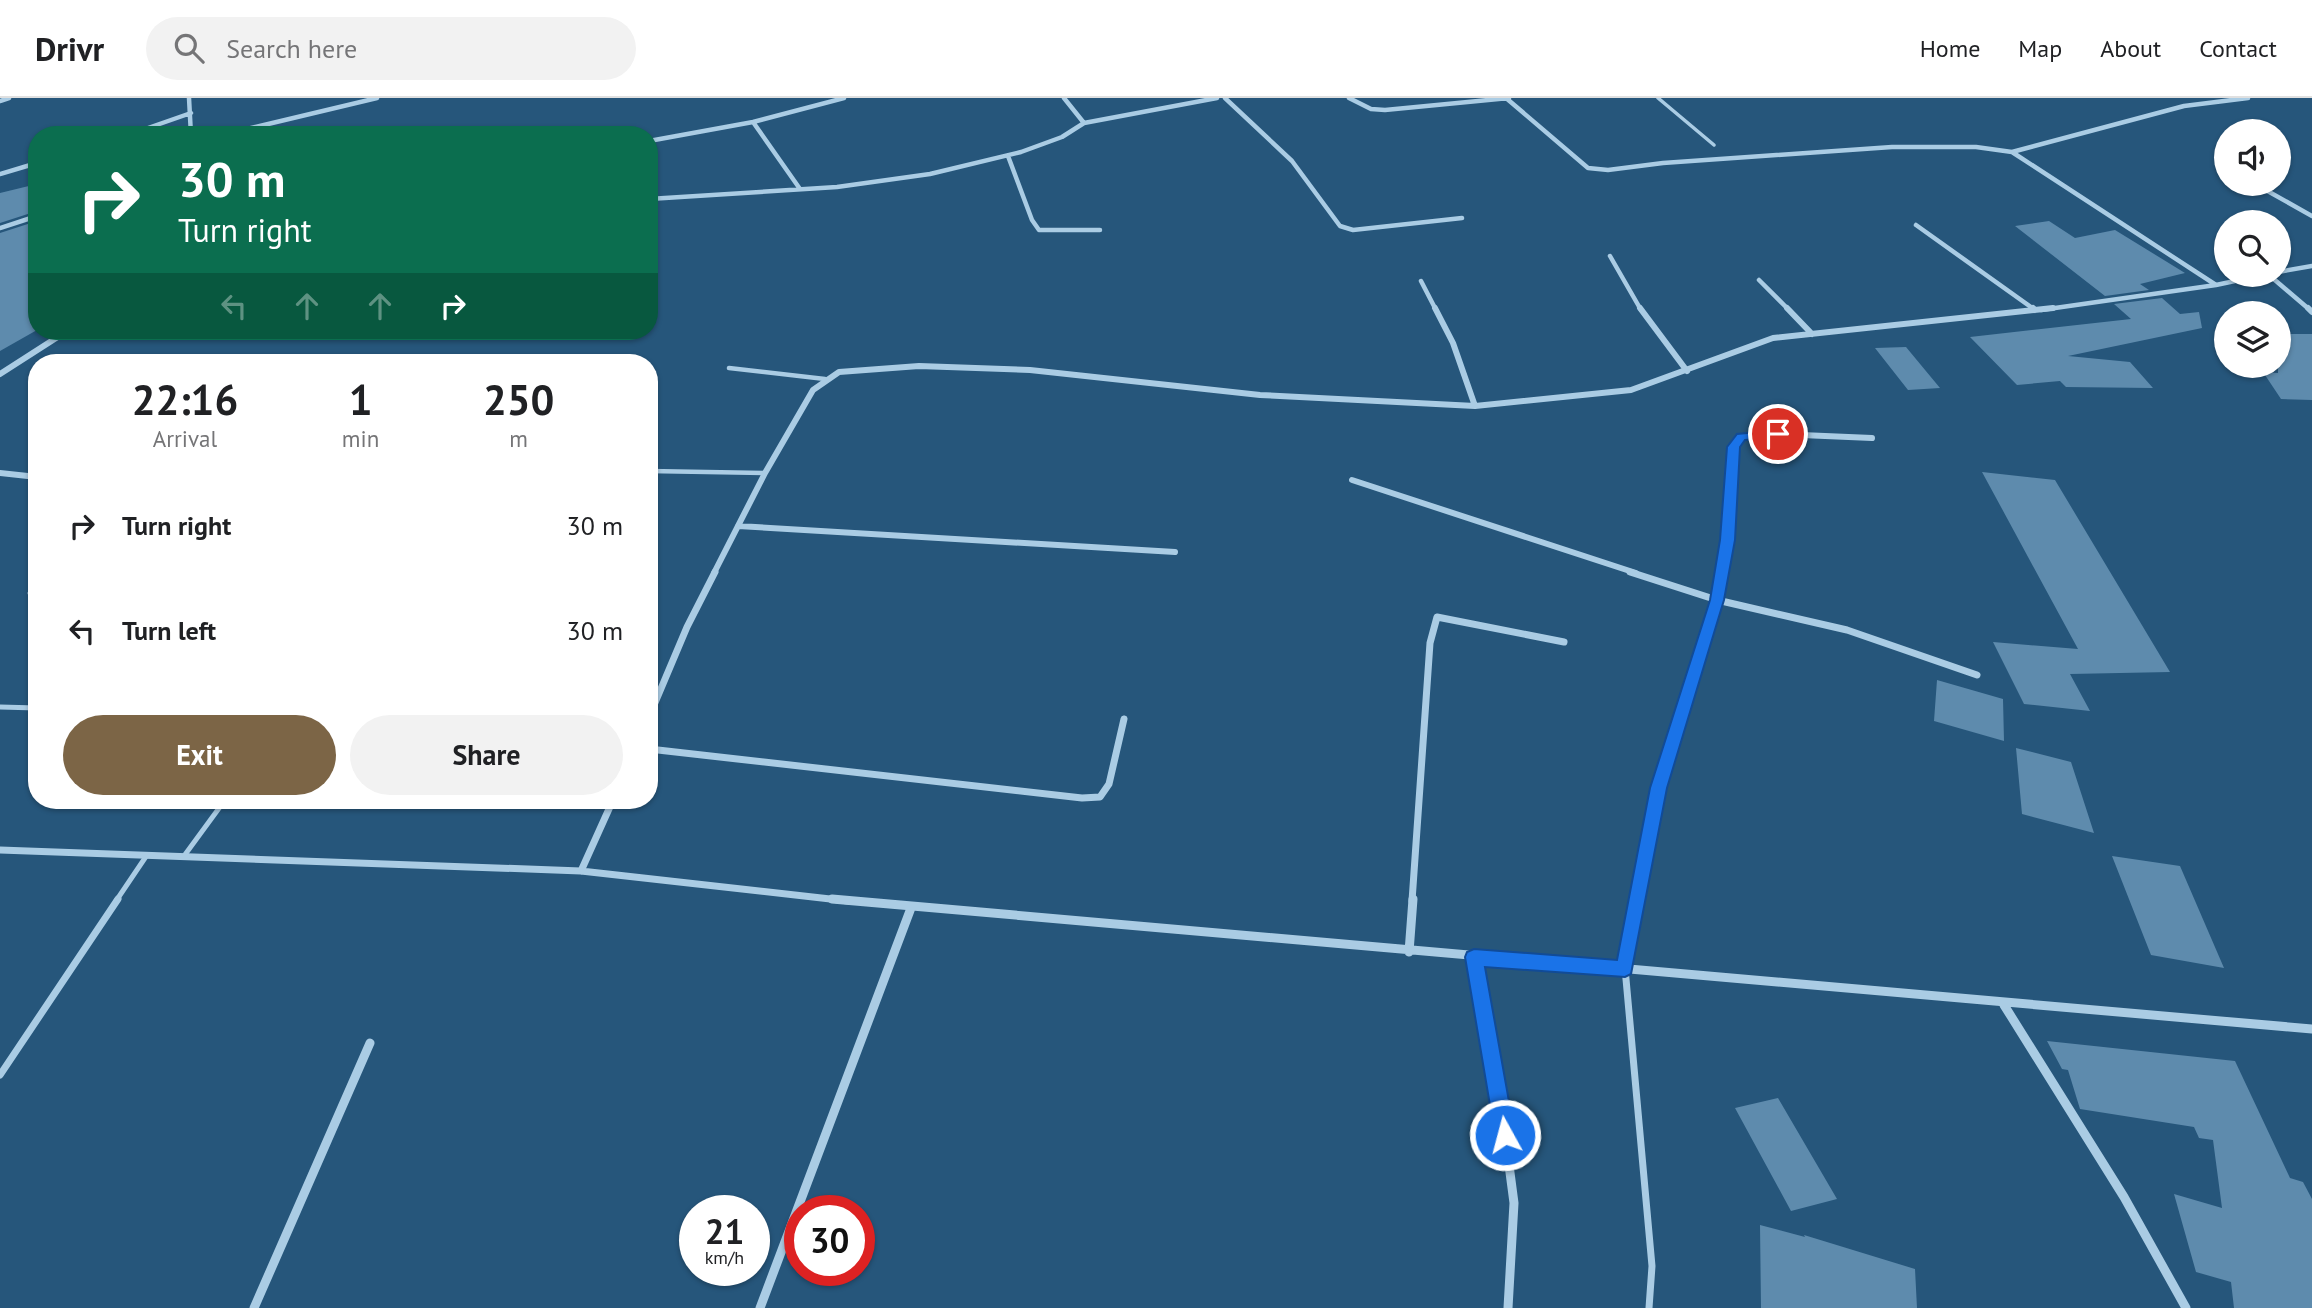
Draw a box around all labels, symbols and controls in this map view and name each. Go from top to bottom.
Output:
search box [146,17,636,80]
text: Drivr [35,27,104,70]
icon: search [170,29,208,67]
text: Search here [226,32,357,65]
text: Home [1920,33,1980,64]
text: Map [2018,33,2062,64]
text: About [2100,33,2161,64]
text: Contact [2199,33,2277,64]
map controls [2214,119,2291,378]
button: sound [2214,119,2291,196]
text: 30 m [178,147,285,211]
icon: right [63,154,154,245]
text: Turn right [178,209,312,251]
button: search [2214,210,2291,287]
icon: left [215,287,253,325]
icon: ahead [288,287,326,325]
icon: ahead [361,287,399,325]
icon: right [434,287,472,325]
button: layers [2214,301,2291,378]
text: 22:16 [132,372,238,427]
text: 1 [349,372,372,427]
text: 250 [483,372,554,427]
pin [1748,404,1808,464]
icon: arrive [1759,415,1797,453]
text: Arrival [153,424,217,453]
text: min [342,424,379,453]
text: m [509,424,528,453]
icon: right [63,507,101,545]
text: Turn right [122,509,231,542]
text: 30 m [567,509,623,542]
icon: left [63,612,101,650]
text: Turn left [122,614,216,647]
text: 30 m [567,614,623,647]
button: Exit [63,715,336,795]
button: Share [350,715,623,795]
position arrow [1468,1098,1542,1172]
speed limit sign: 30 [784,1195,875,1286]
text: 21 [705,1208,744,1254]
text: km/h [705,1246,744,1269]

